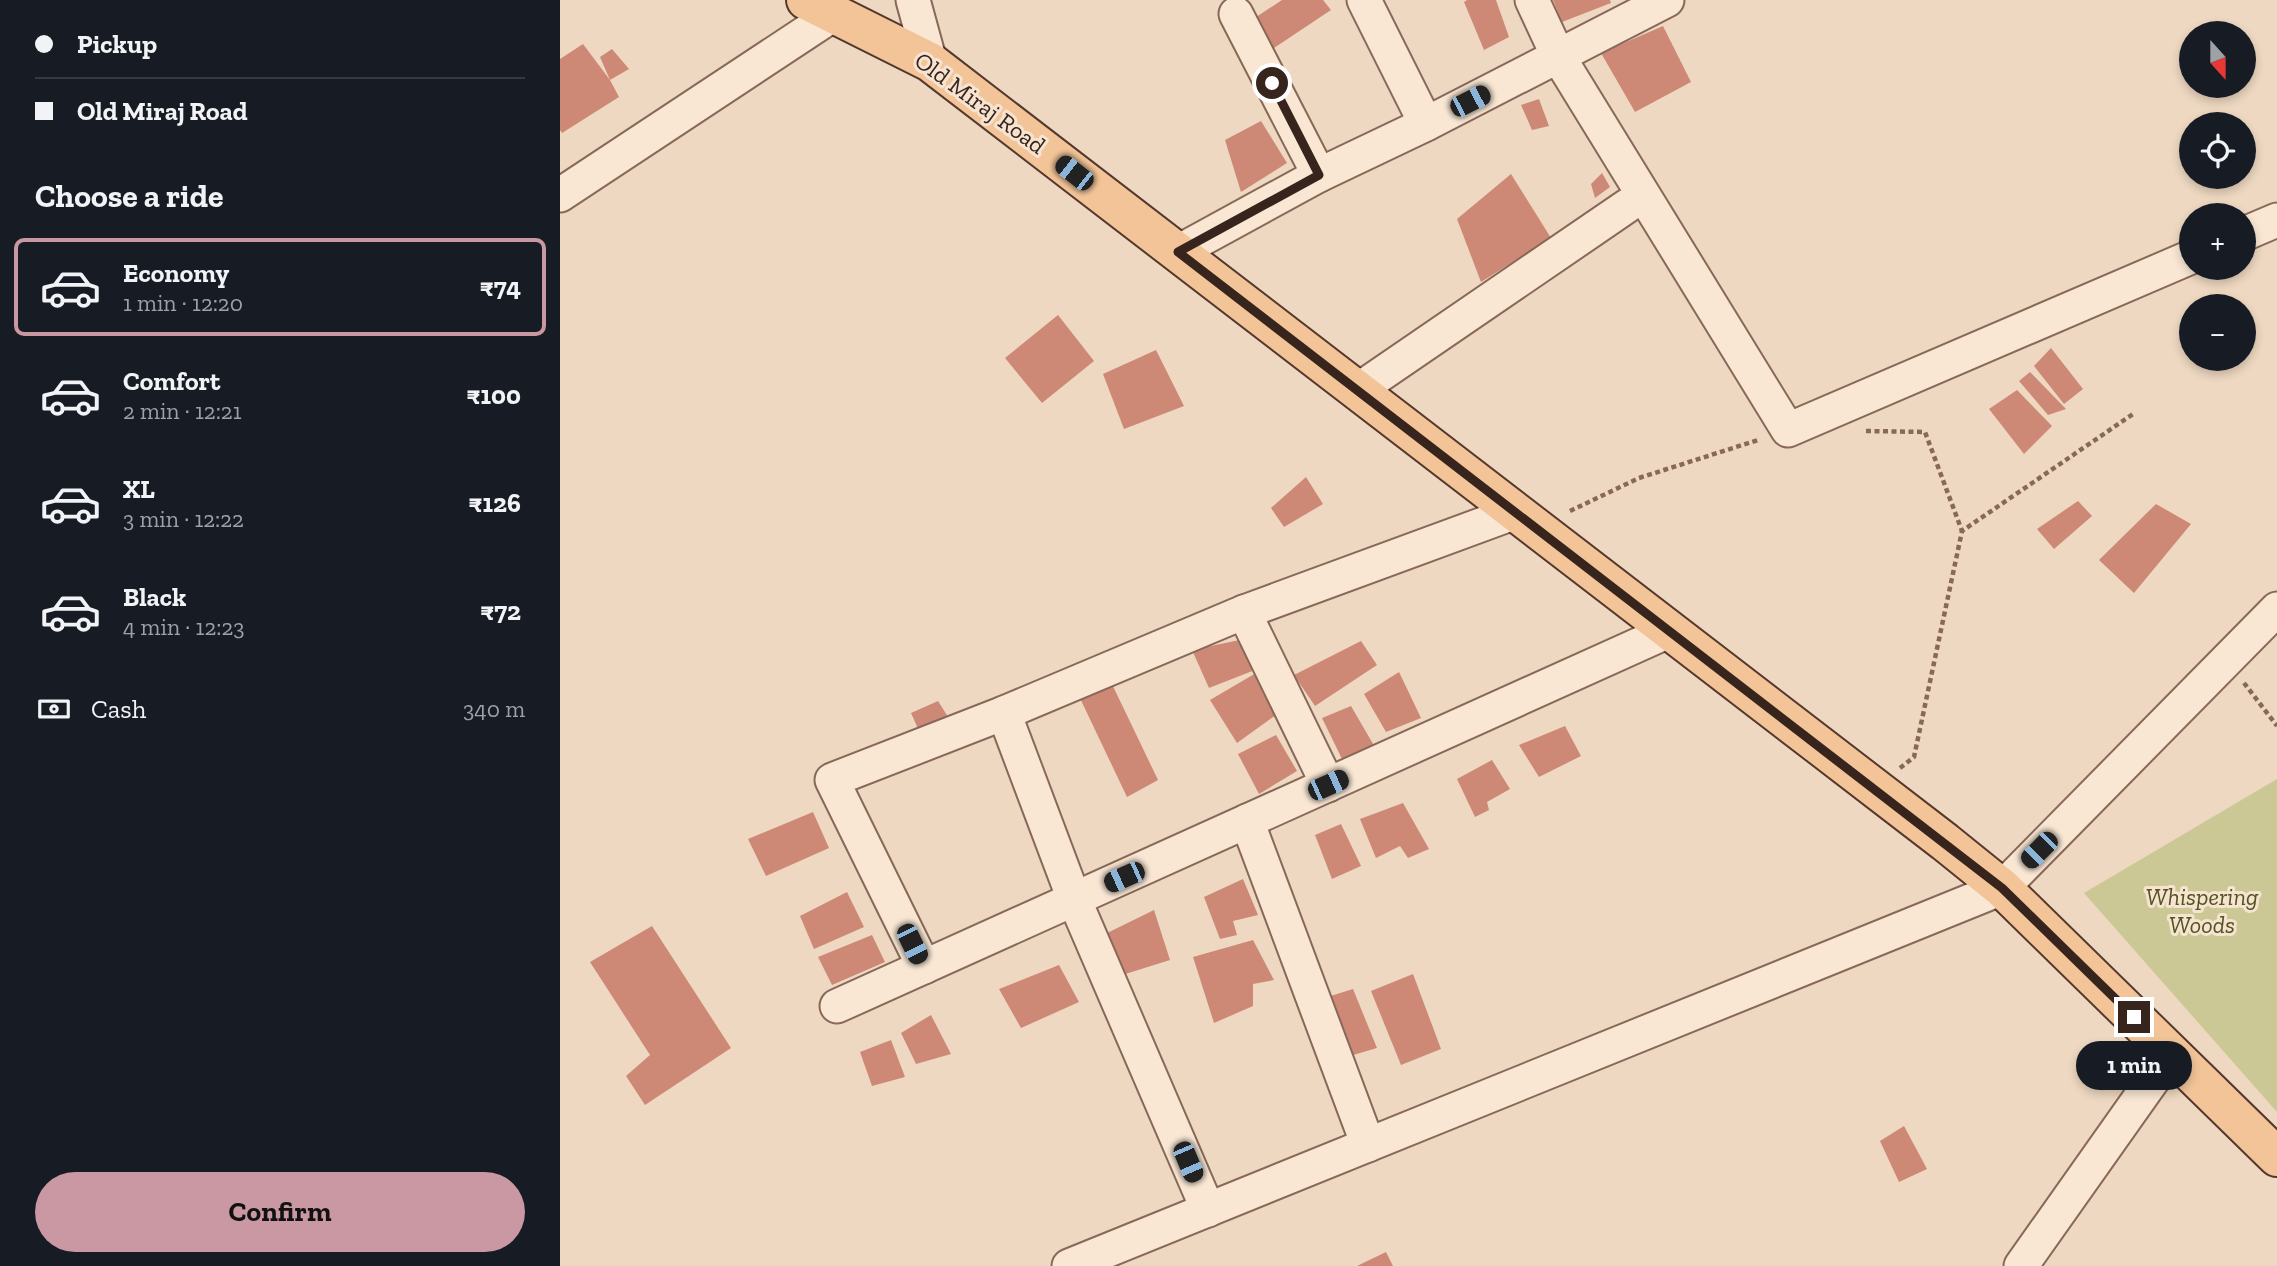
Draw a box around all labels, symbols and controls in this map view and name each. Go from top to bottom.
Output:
north arrow [2179,21,2256,98]
map controls [2179,21,2256,371]
text: Pickup [77,28,157,60]
street label: Old Miraj Road [909,45,1051,160]
route start [1256,67,1288,99]
car [1447,82,1494,120]
text: Old Miraj Road [77,95,248,127]
button: locate [2179,112,2256,189]
car [1051,152,1098,194]
text: Choose a ride [35,177,223,215]
button: + [2179,203,2256,280]
icon: car [39,256,102,319]
text: Economy [123,257,229,289]
text: ₹74 [480,271,521,303]
text: 1 min · 12:20 [123,289,243,317]
button: − [2179,294,2256,371]
icon: car [39,364,102,427]
text: Comfort [123,365,220,397]
text: ₹100 [467,379,521,411]
text: 2 min · 12:21 [123,397,242,425]
icon: car [39,472,102,535]
text: XL [123,473,155,505]
text: ₹126 [469,487,521,519]
text: 3 min · 12:22 [123,505,244,533]
icon: car [39,580,102,643]
text: Black [123,581,186,613]
text: ₹72 [480,595,521,627]
text: 4 min · 12:23 [123,613,245,641]
icon: cash [35,690,73,728]
text: Cash [91,693,146,725]
text: 340 m [463,695,525,723]
car [1305,767,1352,803]
car [2017,828,2062,872]
car [1101,859,1148,895]
park label: Whispering Woods [2146,882,2259,939]
car [894,921,931,967]
route end [2118,1001,2150,1033]
callout: 1 min [2076,1042,2192,1090]
text: 1 min [2107,1051,2161,1079]
car [1171,1139,1206,1185]
button: Confirm [35,1172,525,1252]

